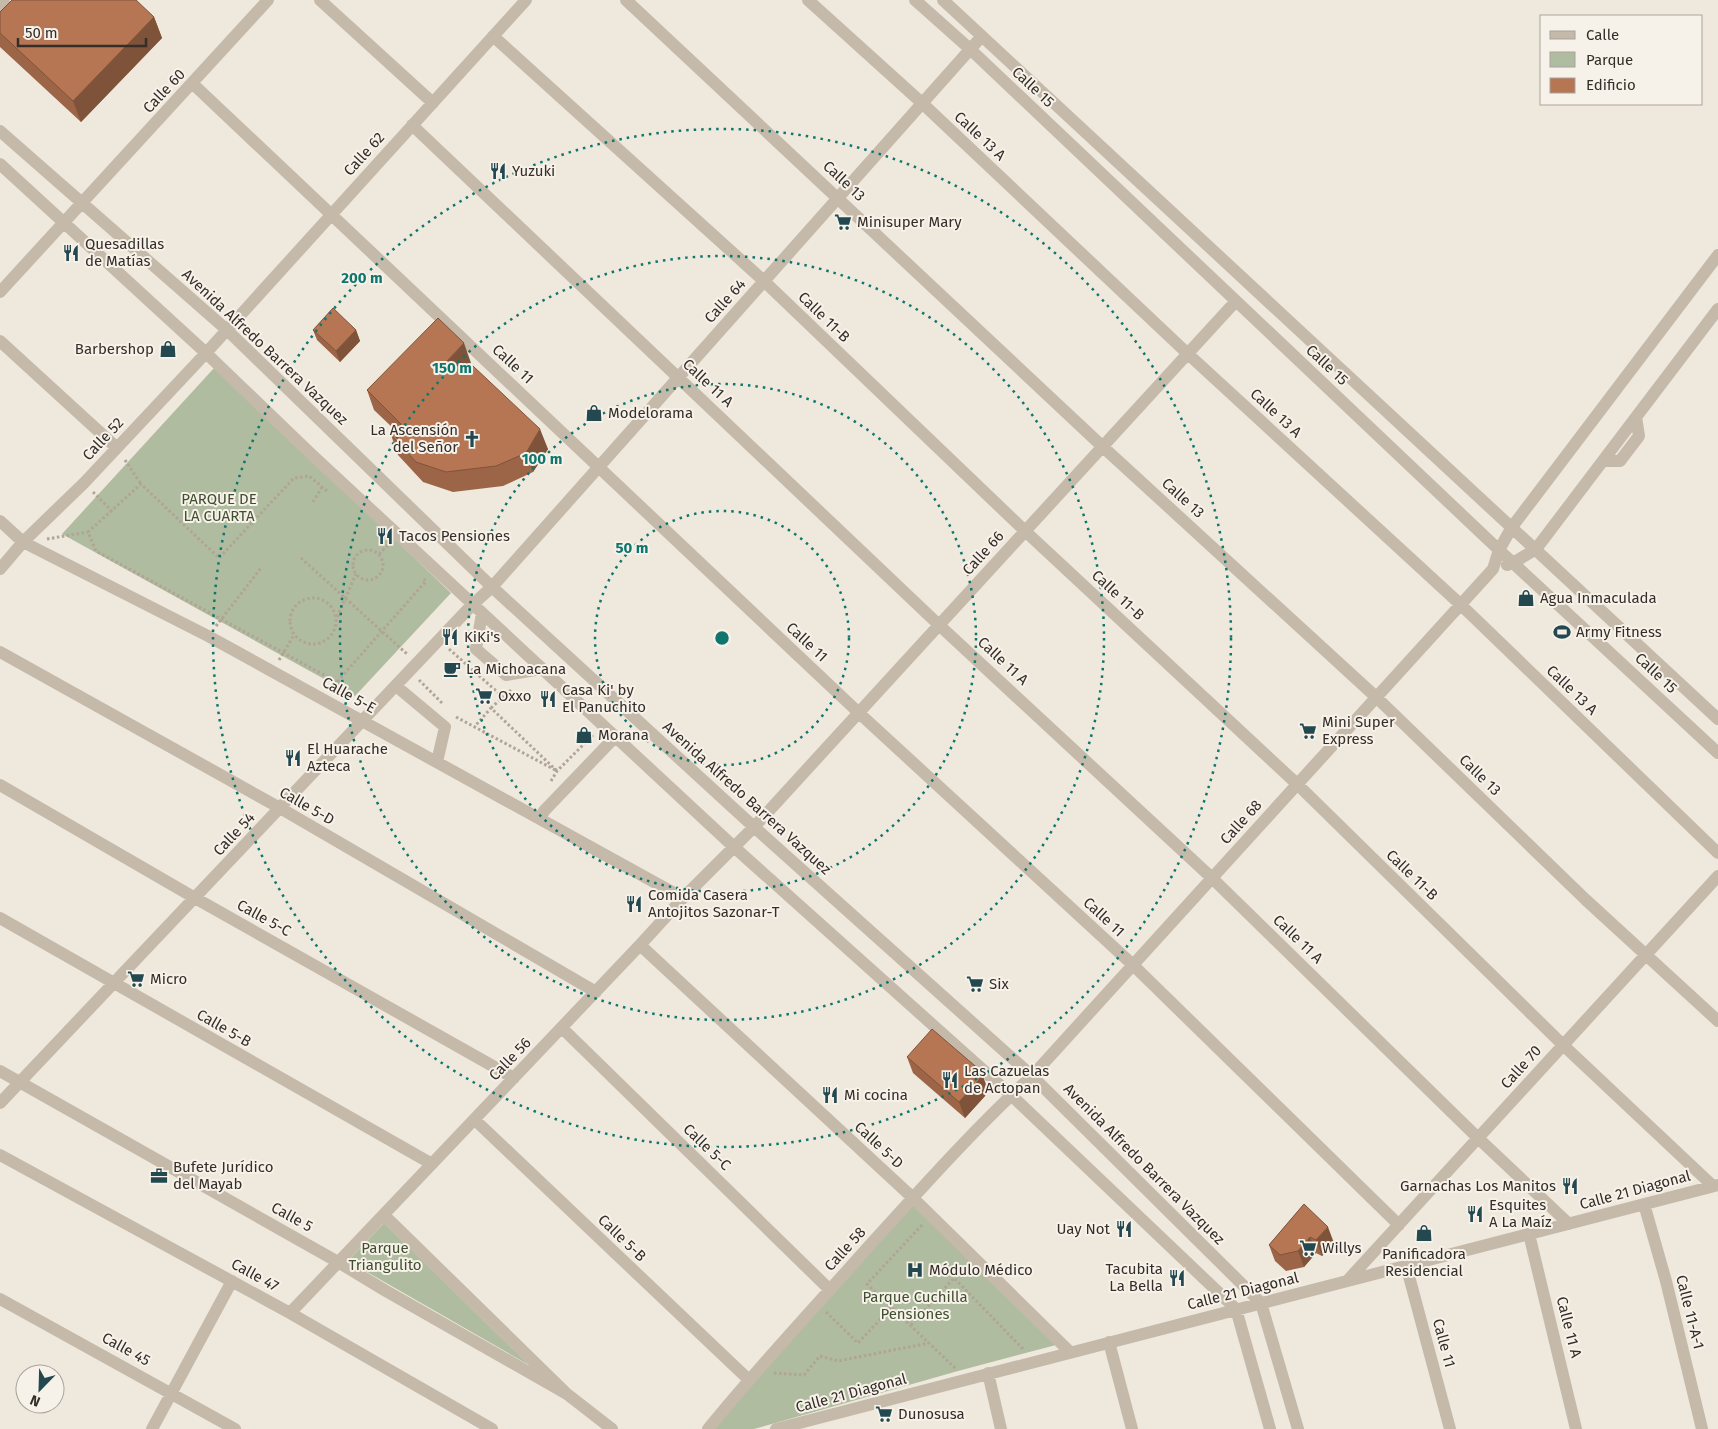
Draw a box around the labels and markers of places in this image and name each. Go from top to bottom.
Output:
restaurant icon: Yuzuki [488,161,508,181]
place label: Yuzuki [512,162,555,180]
supermarket icon: Minisuper Mary [833,212,853,232]
place label: Minisuper Mary [857,213,962,231]
place label: Quesadillas de Matías [85,235,164,270]
restaurant icon: Quesadillas de Matías [61,243,81,263]
shop icon: Barbershop [158,339,178,359]
place label: Barbershop [75,340,154,358]
shop icon: Modelorama [584,403,604,423]
place label: Modelorama [608,404,693,422]
place label: La Ascensión del Señor [370,421,458,456]
church icon: La Ascensión del Señor [462,429,482,449]
restaurant icon: Tacos Pensiones [375,526,395,546]
place label: Tacos Pensiones [399,527,510,545]
shop icon: Agua Inmaculada [1516,588,1536,608]
place label: Agua Inmaculada [1540,589,1657,607]
sports icon: Army Fitness [1552,622,1572,642]
place label: Army Fitness [1576,623,1662,641]
restaurant icon: KiKi's [440,627,460,647]
place label: KiKi's [464,628,500,646]
centre of rings [713,629,731,647]
cafe icon: La Michoacana [442,659,462,679]
place label: La Michoacana [466,660,566,678]
place label: Casa Ki' by El Panuchito [562,681,646,716]
supermarket icon: Oxxo [474,686,494,706]
place label: Oxxo [498,687,531,705]
restaurant icon: Casa Ki' by El Panuchito [538,689,558,709]
place label: Mini Super Express [1322,713,1395,748]
supermarket icon: Mini Super Express [1298,721,1318,741]
shop icon: Morana [574,725,594,745]
place label: Morana [598,726,649,744]
place label: El Huarache Azteca [307,740,388,775]
restaurant icon: El Huarache Azteca [283,748,303,768]
place label: Comida Casera Antojitos Sazonar-T [648,886,780,921]
restaurant icon: Comida Casera Antojitos Sazonar-T [624,894,644,914]
supermarket icon: Micro [126,969,146,989]
place label: Micro [150,970,187,988]
supermarket icon: Six [965,974,985,994]
place label: Six [989,975,1009,993]
place label: Las Cazuelas de Actopan [964,1062,1049,1097]
restaurant icon: Las Cazuelas de Actopan [940,1070,960,1090]
restaurant icon: Mi cocina [820,1085,840,1105]
place label: Mi cocina [844,1086,908,1104]
place label: Bufete Jurídico del Mayab [173,1158,273,1193]
office icon: Bufete Jurídico del Mayab [149,1166,169,1186]
restaurant icon: Garnachas Los Manitos [1560,1176,1580,1196]
place label: Garnachas Los Manitos [1400,1177,1556,1195]
place label: Esquites A La Maíz [1489,1196,1552,1231]
restaurant icon: Esquites A La Maíz [1465,1204,1485,1224]
restaurant icon: Uay Not [1114,1219,1134,1239]
place label: Uay Not [1056,1220,1111,1238]
shop icon: Panificadora Residencial [1414,1223,1434,1243]
supermarket icon: Willys [1298,1238,1318,1258]
place label: Willys [1322,1239,1362,1257]
place label: Panificadora Residencial [1382,1245,1466,1280]
hospital icon: Módulo Médico [905,1260,925,1280]
place label: Tacubita La Bella [1105,1260,1163,1295]
place label: Módulo Médico [929,1261,1033,1279]
restaurant icon: Tacubita La Bella [1167,1268,1187,1288]
supermarket icon: Dunosusa [874,1404,894,1424]
place label: Dunosusa [898,1405,965,1423]

